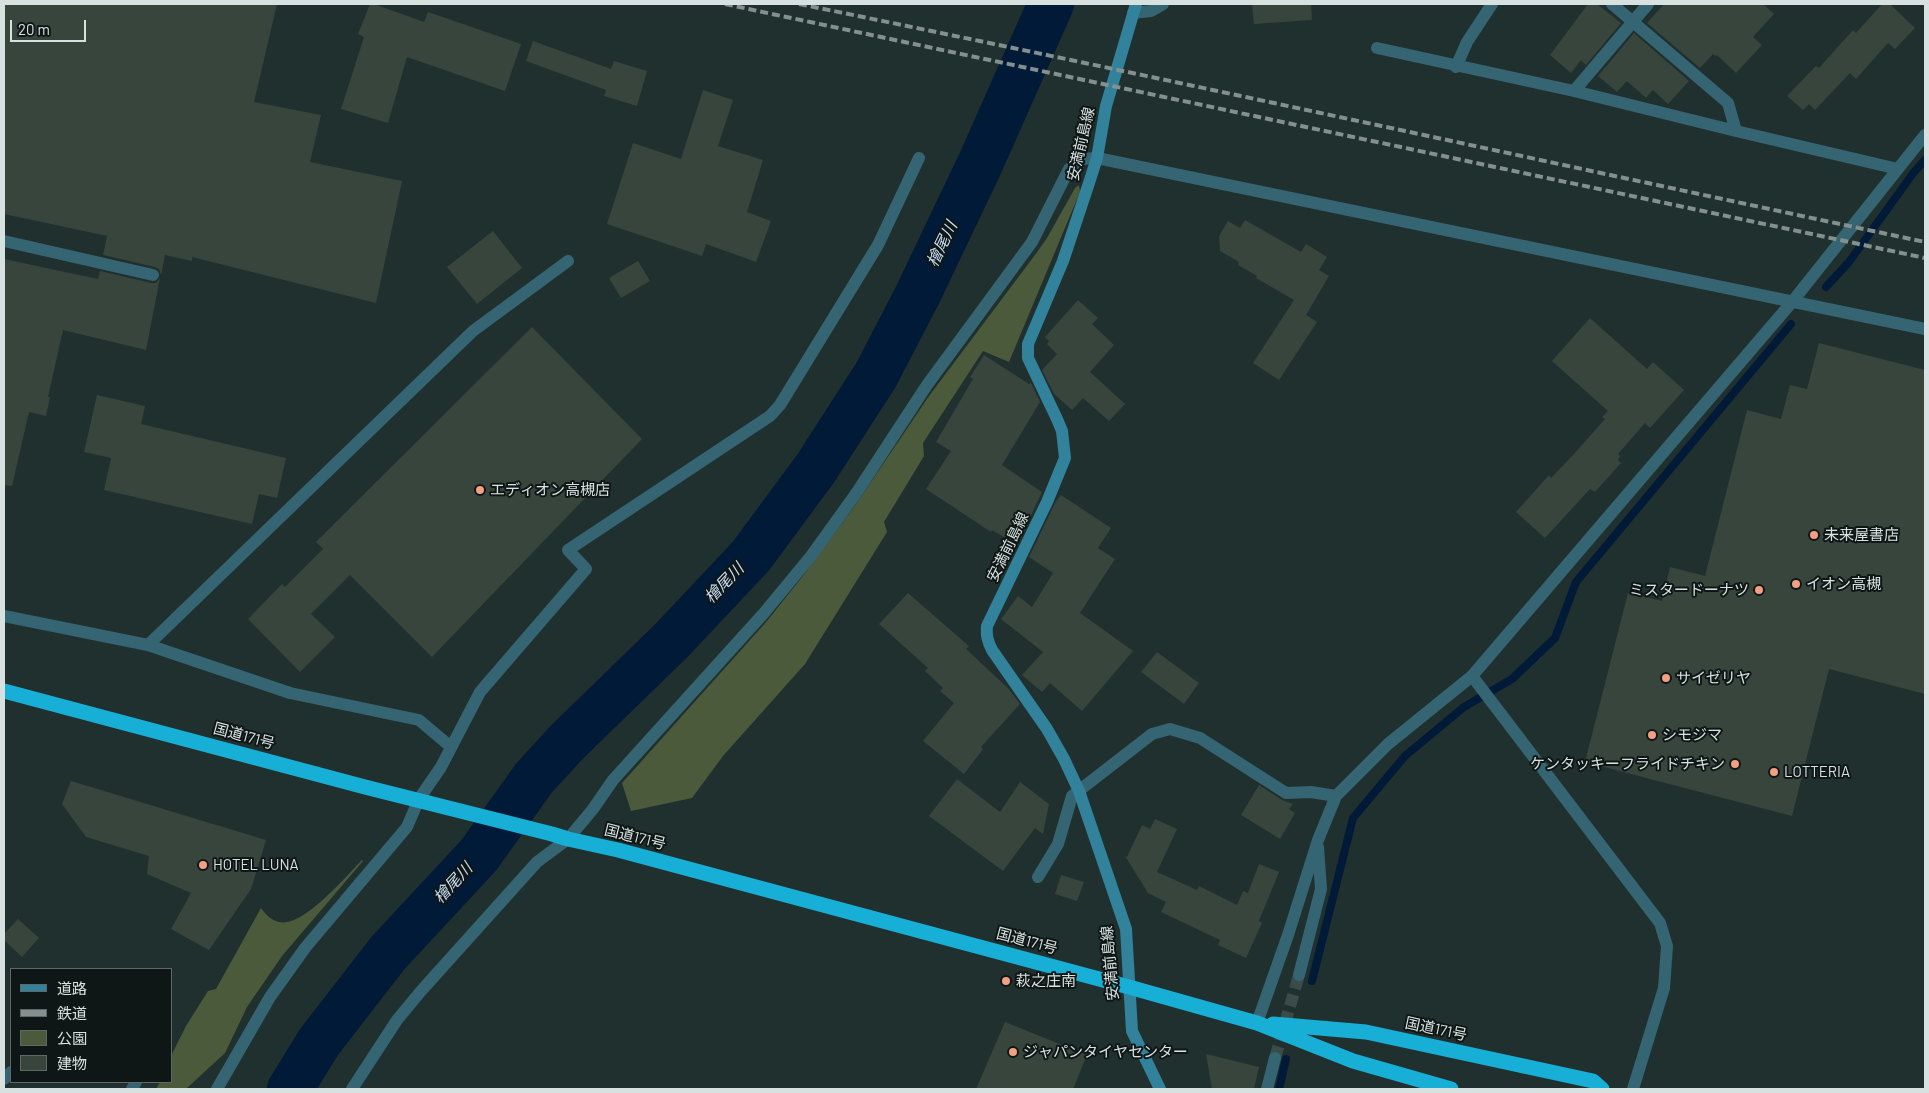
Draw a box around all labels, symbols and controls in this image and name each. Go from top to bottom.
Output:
scale bar [12,10,89,42]
text: 20 m [18,20,50,38]
street label: 安満前島線 [1064,105,1098,183]
water label: 檜尾川 [923,218,961,270]
place label: エディオン高槻店 [490,481,610,499]
marker: エディオン高槻店 [474,484,486,496]
street label: 安満前島線 [983,509,1033,585]
place label: 未来屋書店 [1824,526,1899,544]
marker: 未来屋書店 [1808,529,1820,541]
water label: 檜尾川 [700,559,748,607]
place label: イオン高槻 [1806,575,1881,593]
marker: イオン高槻 [1790,578,1802,590]
place label: ミスタードーナツ [1629,581,1749,599]
marker: ミスタードーナツ [1753,584,1765,596]
place label: サイゼリヤ [1676,669,1751,687]
marker: サイゼリヤ [1660,672,1672,684]
street label: 国道171号 [211,719,277,753]
place label: シモジマ [1662,726,1722,744]
marker: シモジマ [1646,729,1658,741]
place label: ケンタッキーフライドチキン [1530,755,1725,773]
marker: ケンタッキーフライドチキン [1729,758,1741,770]
place label: LOTTERIA [1784,763,1850,781]
marker: LOTTERIA [1768,766,1780,778]
street label: 国道171号 [602,821,668,853]
place label: HOTEL LUNA [213,856,299,874]
marker: HOTEL LUNA [197,859,209,871]
water label: 檜尾川 [430,859,476,907]
street label: 国道171号 [994,924,1060,958]
street label: 安満前島線 [1098,925,1122,1001]
legend [10,968,172,1083]
place label: 萩之庄南 [1016,972,1076,990]
marker: 萩之庄南 [1000,975,1012,987]
text: 道路 [57,979,87,997]
text: 鉄道 [57,1004,87,1022]
street label: 国道171号 [1403,1014,1469,1044]
text: 公園 [57,1029,87,1047]
place label: ジャパンタイヤセンター [1023,1043,1188,1061]
marker: ジャパンタイヤセンター [1007,1046,1019,1058]
text: 建物 [57,1054,87,1072]

